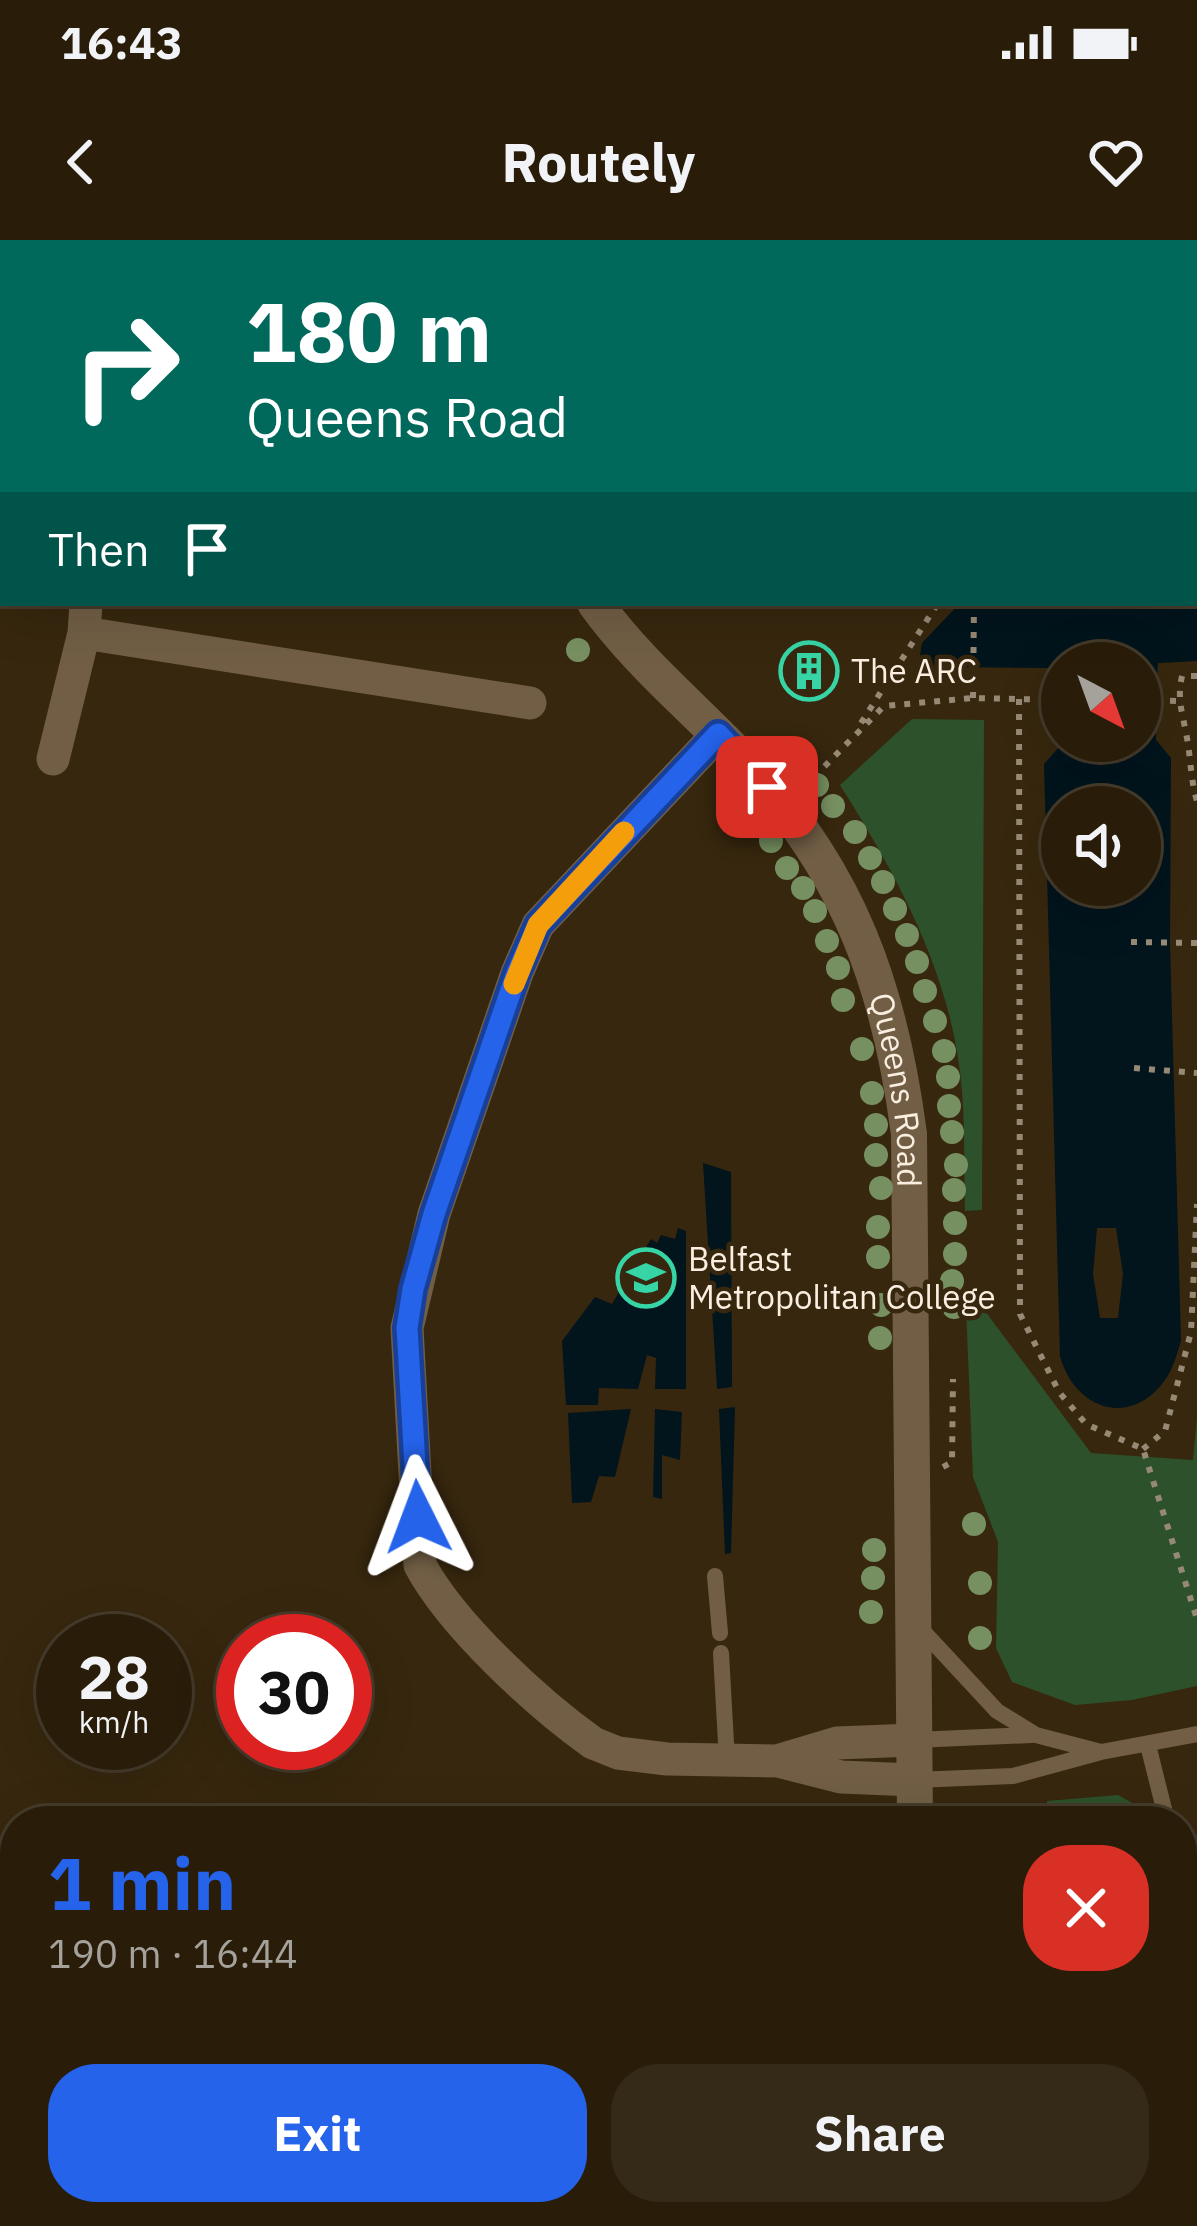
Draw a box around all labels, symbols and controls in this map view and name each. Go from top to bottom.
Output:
text: 16:43 [60,13,183,71]
text: Routely [502,127,695,197]
icon: back [48,129,114,195]
icon: heart [1083,129,1149,195]
text: 180 m [246,276,492,385]
icon: right [48,288,204,444]
text: Queens Road [246,382,568,452]
icon: arrive [174,516,240,582]
text: Then [48,520,150,578]
building icon: The ARC [778,640,840,702]
north arrow [1041,642,1161,762]
map controls [1041,642,1161,906]
place label: The ARC [851,649,977,692]
pin [716,736,818,838]
icon: arrive [734,754,800,820]
button: sound [1041,786,1161,906]
street label: Queens Road [860,988,931,1188]
place label: Belfast Metropolitan College [688,1237,996,1318]
school or university icon: Belfast Metropolitan College [615,1247,677,1309]
position arrow [355,1454,481,1580]
speed limit sign: 30 [216,1614,372,1770]
text: 28 [78,1637,150,1716]
text: km/h [79,1702,149,1741]
text: 1 min [48,1836,236,1930]
button: close [1023,1845,1149,1971]
text: 190 m · 16:44 [48,1928,298,1979]
button: Exit [48,2064,587,2202]
button: Share [611,2064,1149,2202]

